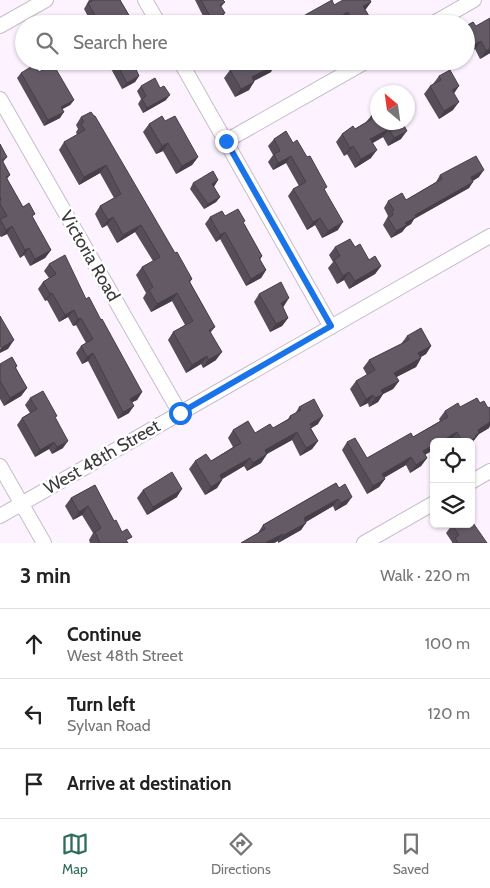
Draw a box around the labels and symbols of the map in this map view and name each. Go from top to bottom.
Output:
north arrow [370,85,415,130]
route end [215,130,238,153]
street label: Victoria Road [55,207,125,305]
route start [169,402,192,425]
street label: West 48th Street [40,415,164,499]

